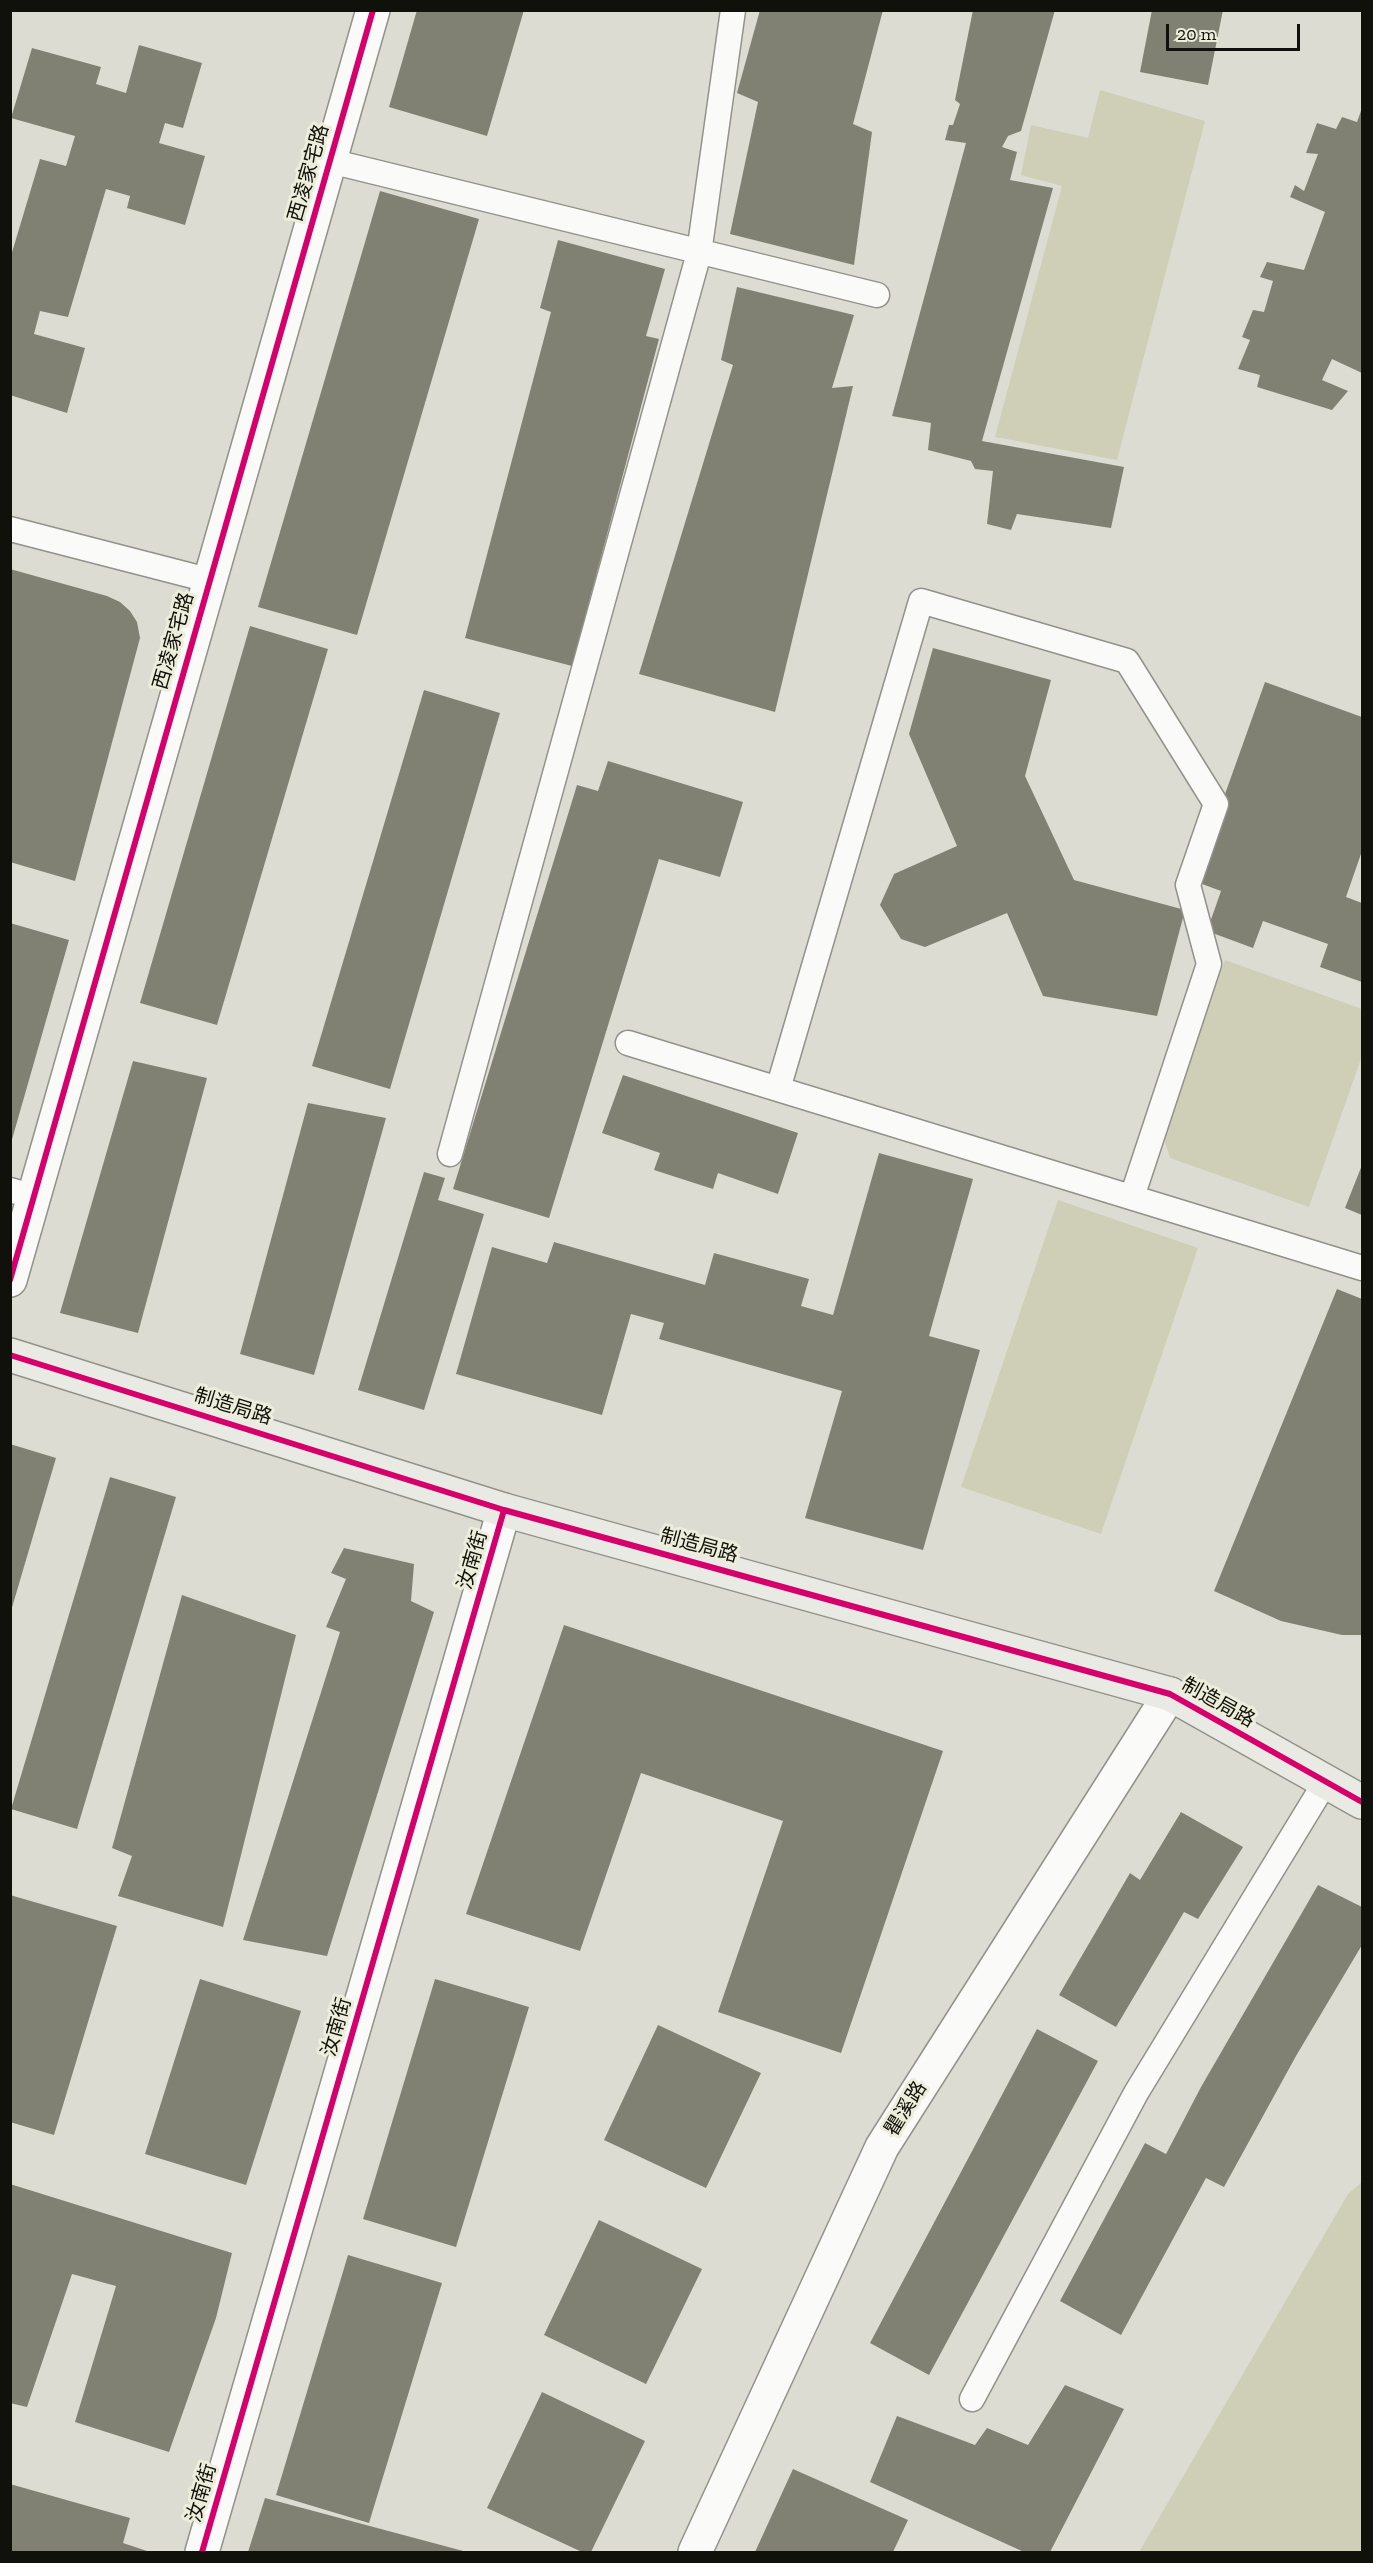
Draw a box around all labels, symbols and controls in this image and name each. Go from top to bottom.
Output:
scale bar [1169,12,1302,50]
text: 20 m [1177,23,1216,45]
street label: 西凌家宅路 [284,122,334,224]
street label: 西凌家宅路 [149,590,199,692]
street label: 制造局路 [191,1384,275,1430]
street label: 制造局路 [657,1524,741,1568]
street label: 汝南街 [453,1528,493,1592]
street label: 制造局路 [1177,1673,1259,1733]
street label: 汝南街 [317,1995,357,2059]
street label: 瞿溪路 [880,2077,932,2141]
street label: 汝南街 [182,2461,222,2525]

